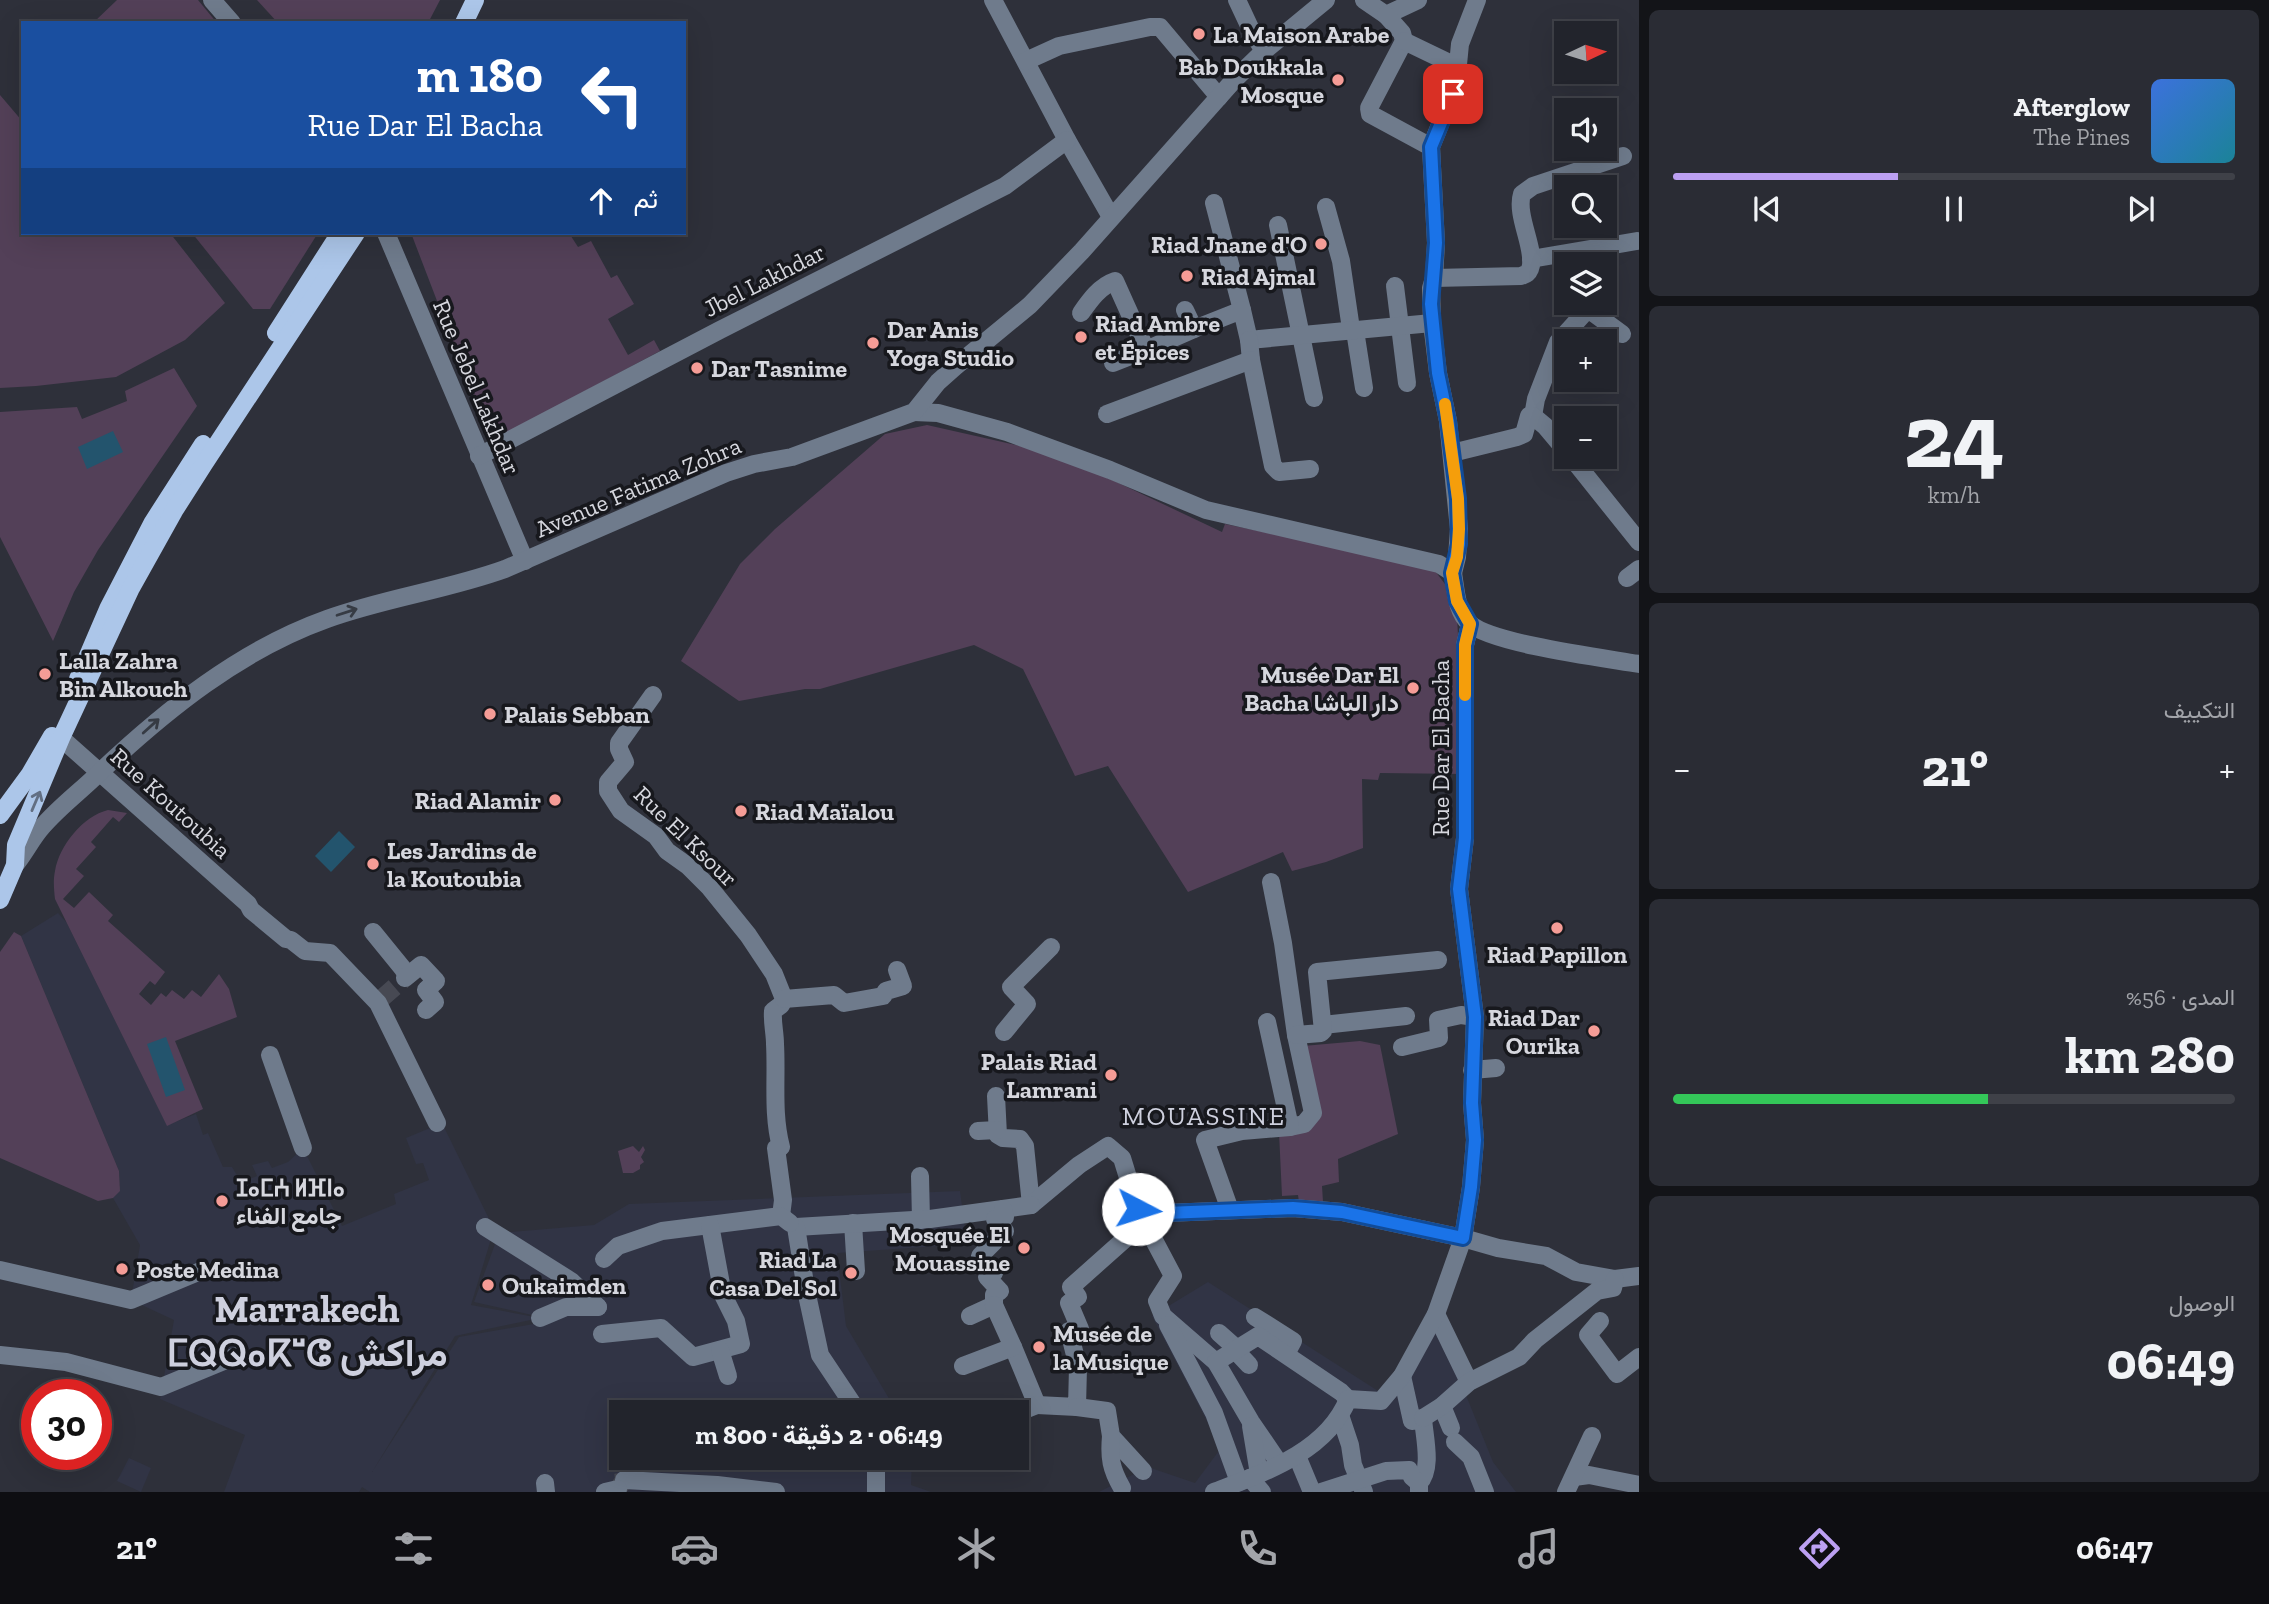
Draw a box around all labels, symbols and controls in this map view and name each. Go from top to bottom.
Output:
place label: La Maison Arabe [1213,20,1390,49]
north arrow [1554,21,1617,84]
map controls [1554,21,1617,469]
marker: La Maison Arabe [1191,26,1207,42]
text: 180 m [416,46,543,105]
icon: left [567,49,658,140]
place label: Bab Doukkala Mosque [1178,52,1324,109]
pin [1423,64,1483,124]
marker: Bab Doukkala Mosque [1330,72,1346,88]
icon: arrive [1434,75,1472,113]
text: Afterglow [2014,91,2130,123]
button: sound [1554,98,1617,161]
text: Rue Dar El Bacha [307,106,543,144]
text: The Pines [2033,123,2130,151]
button: search [1554,175,1617,238]
icon: ahead [582,182,620,220]
text: ثم [634,183,658,215]
icon: previous [1748,190,1786,228]
icon: pause [1935,190,1973,228]
icon: next [2122,190,2160,228]
place label: Riad Jnane d'O [1151,230,1307,259]
marker: Riad Jnane d'O [1313,236,1329,252]
street label: Jbel Lakhdar [698,237,830,323]
button: layers [1554,252,1617,315]
place label: Riad Ajmal [1201,262,1316,291]
marker: Riad Ajmal [1179,268,1195,284]
street label: Rue Jebel Lakhdar [427,295,527,479]
place label: Riad Ambre et Épices [1095,309,1220,366]
place label: Dar Anis Yoga Studio [887,315,1014,372]
marker: Riad Ambre et Épices [1073,329,1089,345]
button: + [1554,329,1617,392]
marker: Dar Anis Yoga Studio [865,335,881,351]
place label: Dar Tasnime [711,354,847,383]
marker: Dar Tasnime [689,360,705,376]
text: 24 [1904,381,2004,490]
button: − [1554,406,1617,469]
street label: Avenue Fatima Zohra [531,430,746,543]
text: km/h [1928,481,1980,509]
one-way arrow [335,605,357,618]
place label: Lalla Zahra Bin Alkouch [59,646,188,703]
street label: Rue Dar El Bacha [1426,659,1455,836]
place label: Musée Dar El Bacha دار الباشا [1245,660,1399,718]
marker: Lalla Zahra Bin Alkouch [37,666,53,682]
marker: Musée Dar El Bacha دار الباشا [1405,680,1421,696]
text: التكييف [2164,696,2235,724]
place label: Palais Sebban [504,700,650,729]
marker: Palais Sebban [482,706,498,722]
one-way arrow [142,718,160,734]
text: 21° [1921,737,1988,799]
street label: Rue Koutoubia [105,742,237,865]
text: − [1673,746,1691,792]
text: + [2219,746,2235,792]
street label: Rue El Ksour [628,779,744,893]
place label: Riad Alamir [415,786,541,815]
one-way arrow [30,791,43,813]
marker: Riad Alamir [547,792,563,808]
place label: Riad Maïalou [755,797,894,826]
marker: Riad Maïalou [733,803,749,819]
place label: Les Jardins de la Koutoubia [387,836,537,893]
marker: Les Jardins de la Koutoubia [365,856,381,872]
marker: Riad Papillon [1549,920,1565,936]
place label: Riad Papillon [1487,940,1627,969]
text: المدى · 56% [2126,983,2235,1011]
place label: Riad Dar Ourika [1488,1003,1580,1060]
marker: Riad Dar Ourika [1586,1023,1602,1039]
text: 280 km [2065,1024,2235,1086]
place label: Palais Riad Lamrani [981,1047,1097,1104]
marker: Palais Riad Lamrani [1103,1067,1119,1083]
district label: MOUASSINE [1122,1100,1286,1132]
position arrow [1101,1172,1175,1246]
place label: ⵊⴰⵎⵄ ⵍⴼⵏⴰ جامع الفناء [236,1173,345,1233]
marker: ⵊⴰⵎⵄ ⵍⴼⵏⴰ جامع الفناء [214,1193,230,1209]
place label: Mosquée El Mouassine [889,1220,1010,1277]
marker: Mosquée El Mouassine [1016,1240,1032,1256]
place label: Riad La Casa Del Sol [709,1245,837,1302]
place label: Poste Medina [136,1255,279,1284]
marker: Poste Medina [114,1261,130,1277]
marker: Riad La Casa Del Sol [843,1265,859,1281]
place label: Oukaimden [502,1271,626,1300]
marker: Oukaimden [480,1277,496,1293]
district label: Marrakech ⵎⵕⵕⴰⴽⵯⵛ مراكش [166,1286,448,1377]
text: الوصول [2169,1289,2235,1317]
place label: Musée de la Musique [1053,1319,1169,1376]
text: 06:49 [2107,1330,2235,1392]
marker: Musée de la Musique [1031,1339,1047,1355]
speed limit sign: 30 [21,1379,112,1470]
text: 06:49 · 2 دقيقة · 800 m [695,1419,943,1451]
icon: filters [389,1524,438,1573]
icon: car [670,1524,719,1573]
icon: climate [952,1524,1001,1573]
icon: phone [1233,1524,1282,1573]
icon: music [1514,1524,1563,1573]
icon: directions [1795,1524,1844,1573]
text: 21° [116,1529,157,1567]
text: 06:47 [2076,1529,2153,1567]

